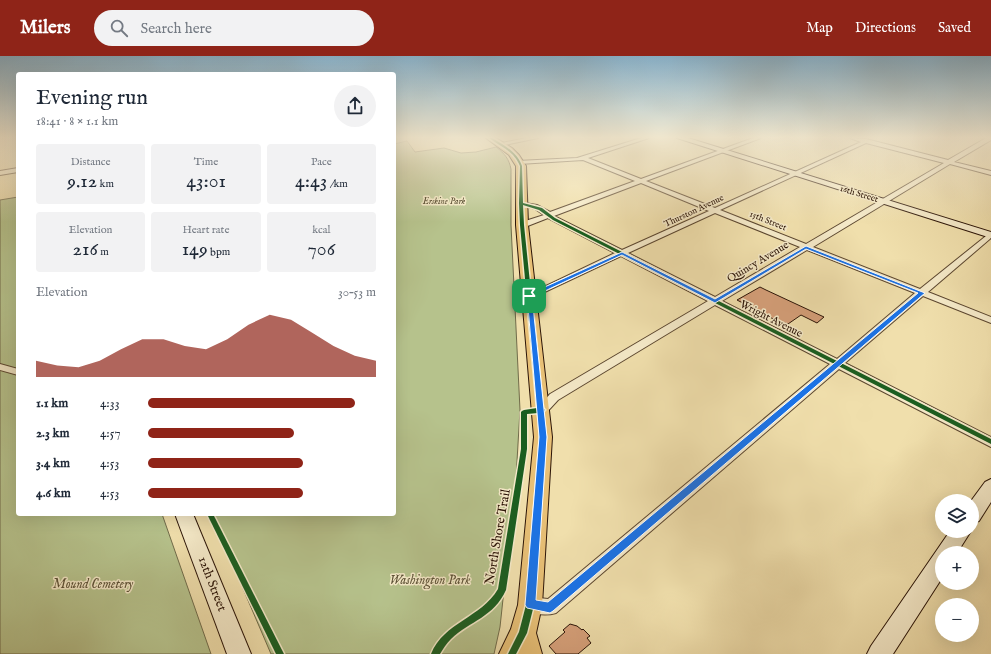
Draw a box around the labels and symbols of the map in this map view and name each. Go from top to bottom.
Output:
street label: 16th Street [839,183,879,205]
street label: Thurston Avenue [662,192,726,230]
park label: Erskine Park [422,196,466,207]
street label: 15th Street [748,209,788,233]
street label: Quincy Avenue [725,238,791,286]
pin [512,279,546,313]
street label: Wright Avenue [737,297,805,341]
street label: North Shore Trail [481,487,515,586]
street label: 12th Street [194,554,230,614]
park label: Washington Park [390,572,471,590]
park label: Mound Cemetery [53,576,133,593]

